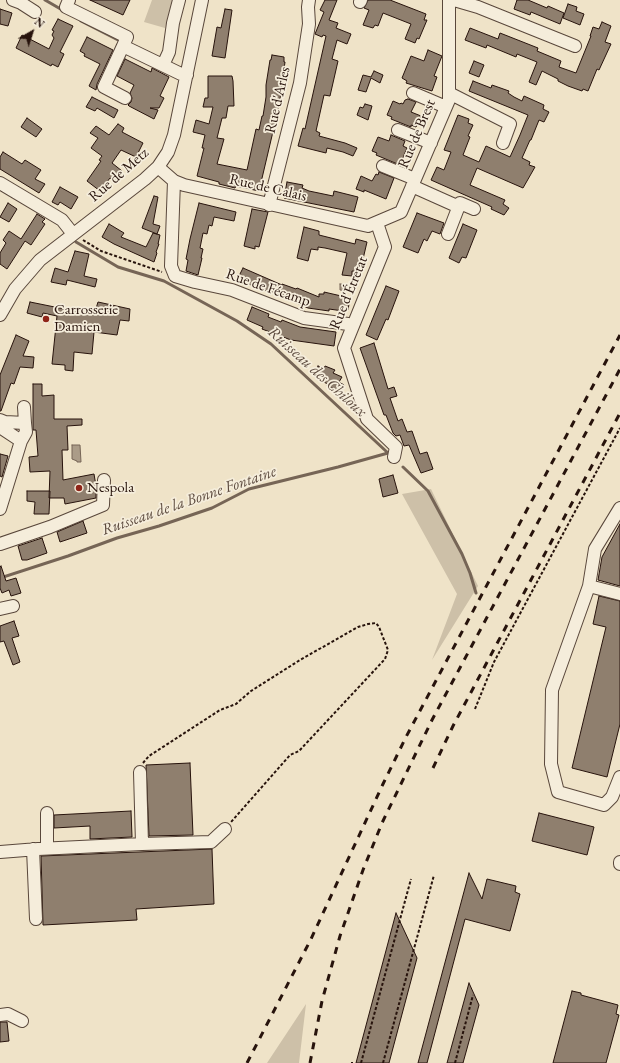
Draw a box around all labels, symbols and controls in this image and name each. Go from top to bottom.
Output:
north arrow [12,12,52,52]
text: N [32,14,47,31]
street label: Rue d'Arles [262,65,294,135]
street label: Rue de Brest [394,97,440,171]
street label: Rue de Metz [85,144,153,206]
street label: Rue de Calais [228,170,308,206]
street label: Rue d'Étretat [326,254,372,332]
street label: Rue de Fécamp [223,265,313,311]
place label: Carrosserie Damien [54,301,118,336]
marker: Carrosserie Damien [41,314,51,324]
water label: Ruisseau des Chiloux [264,323,370,421]
water label: Ruisseau de la Bonne Fontaine [99,462,279,540]
place label: Nespola [87,479,134,497]
marker: Nespola [74,483,84,493]

